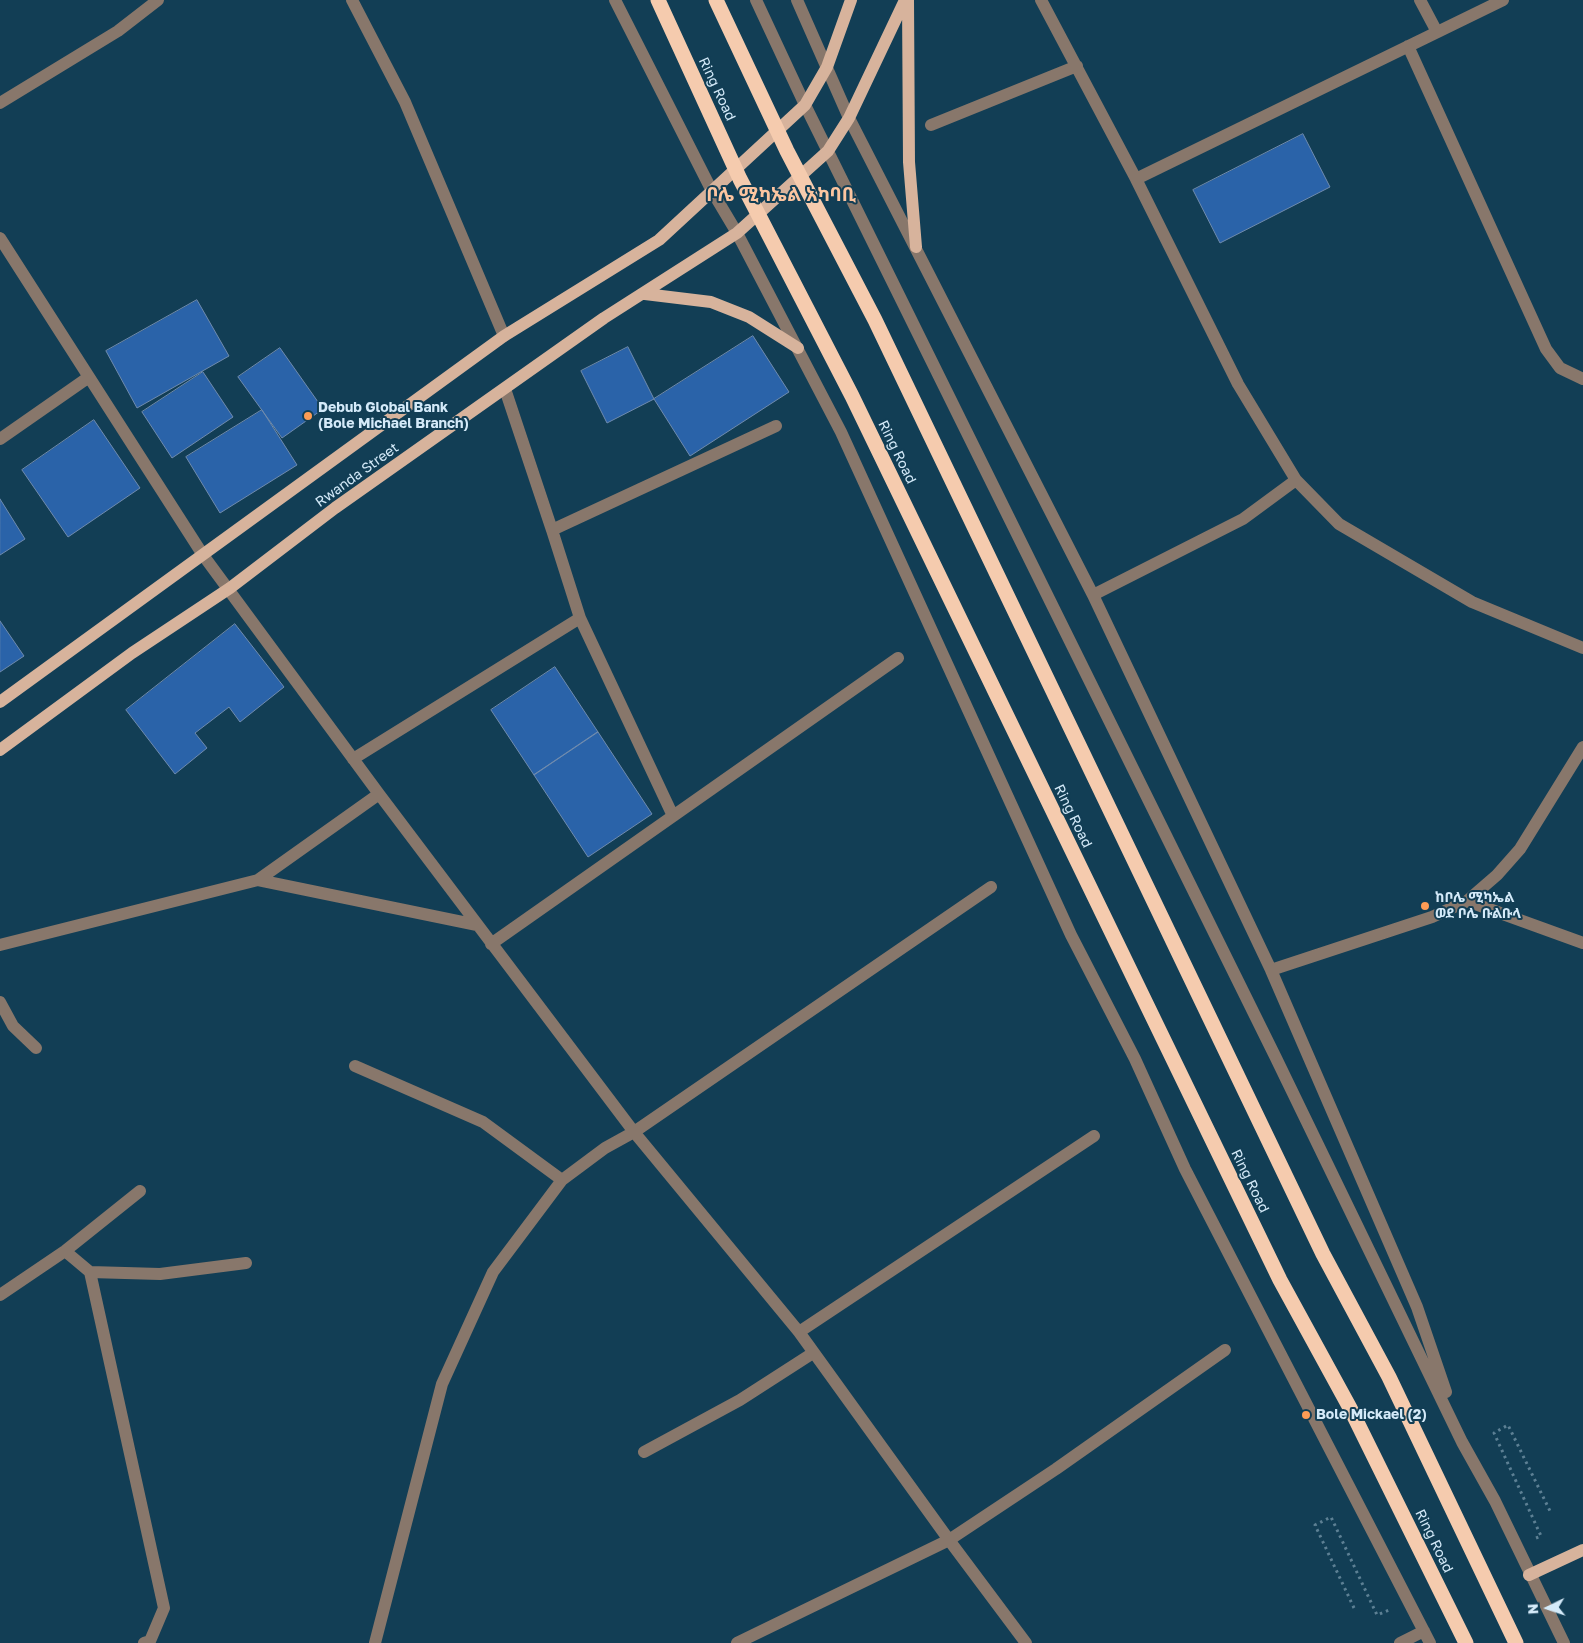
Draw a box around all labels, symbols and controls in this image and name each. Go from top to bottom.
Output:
street label: Ring Road [695,55,739,123]
district label: ቦሌ ሚካኤል አካባቢ [706,184,856,206]
place label: Debub Global Bank (Bole Michael Branch) [318,400,469,432]
marker: Debub Global Bank (Bole Michael Branch) [302,410,314,422]
street label: Ring Road [874,418,920,486]
street label: Rwanda Street [312,439,402,511]
street label: Ring Road [1050,782,1096,850]
place label: ከቦሌ ሚካኤል ወደ ቦሌ ቡልቡላ [1435,890,1521,922]
marker: ከቦሌ ሚካኤል ወደ ቦሌ ቡልቡላ [1419,900,1431,912]
street label: Ring Road [1227,1147,1273,1215]
place label: Bole Mickael (2) [1316,1407,1427,1423]
marker: Bole Mickael (2) [1300,1409,1312,1421]
street label: Ring Road [1411,1507,1457,1575]
north arrow [1523,1583,1573,1633]
text: N [1524,1603,1541,1615]

